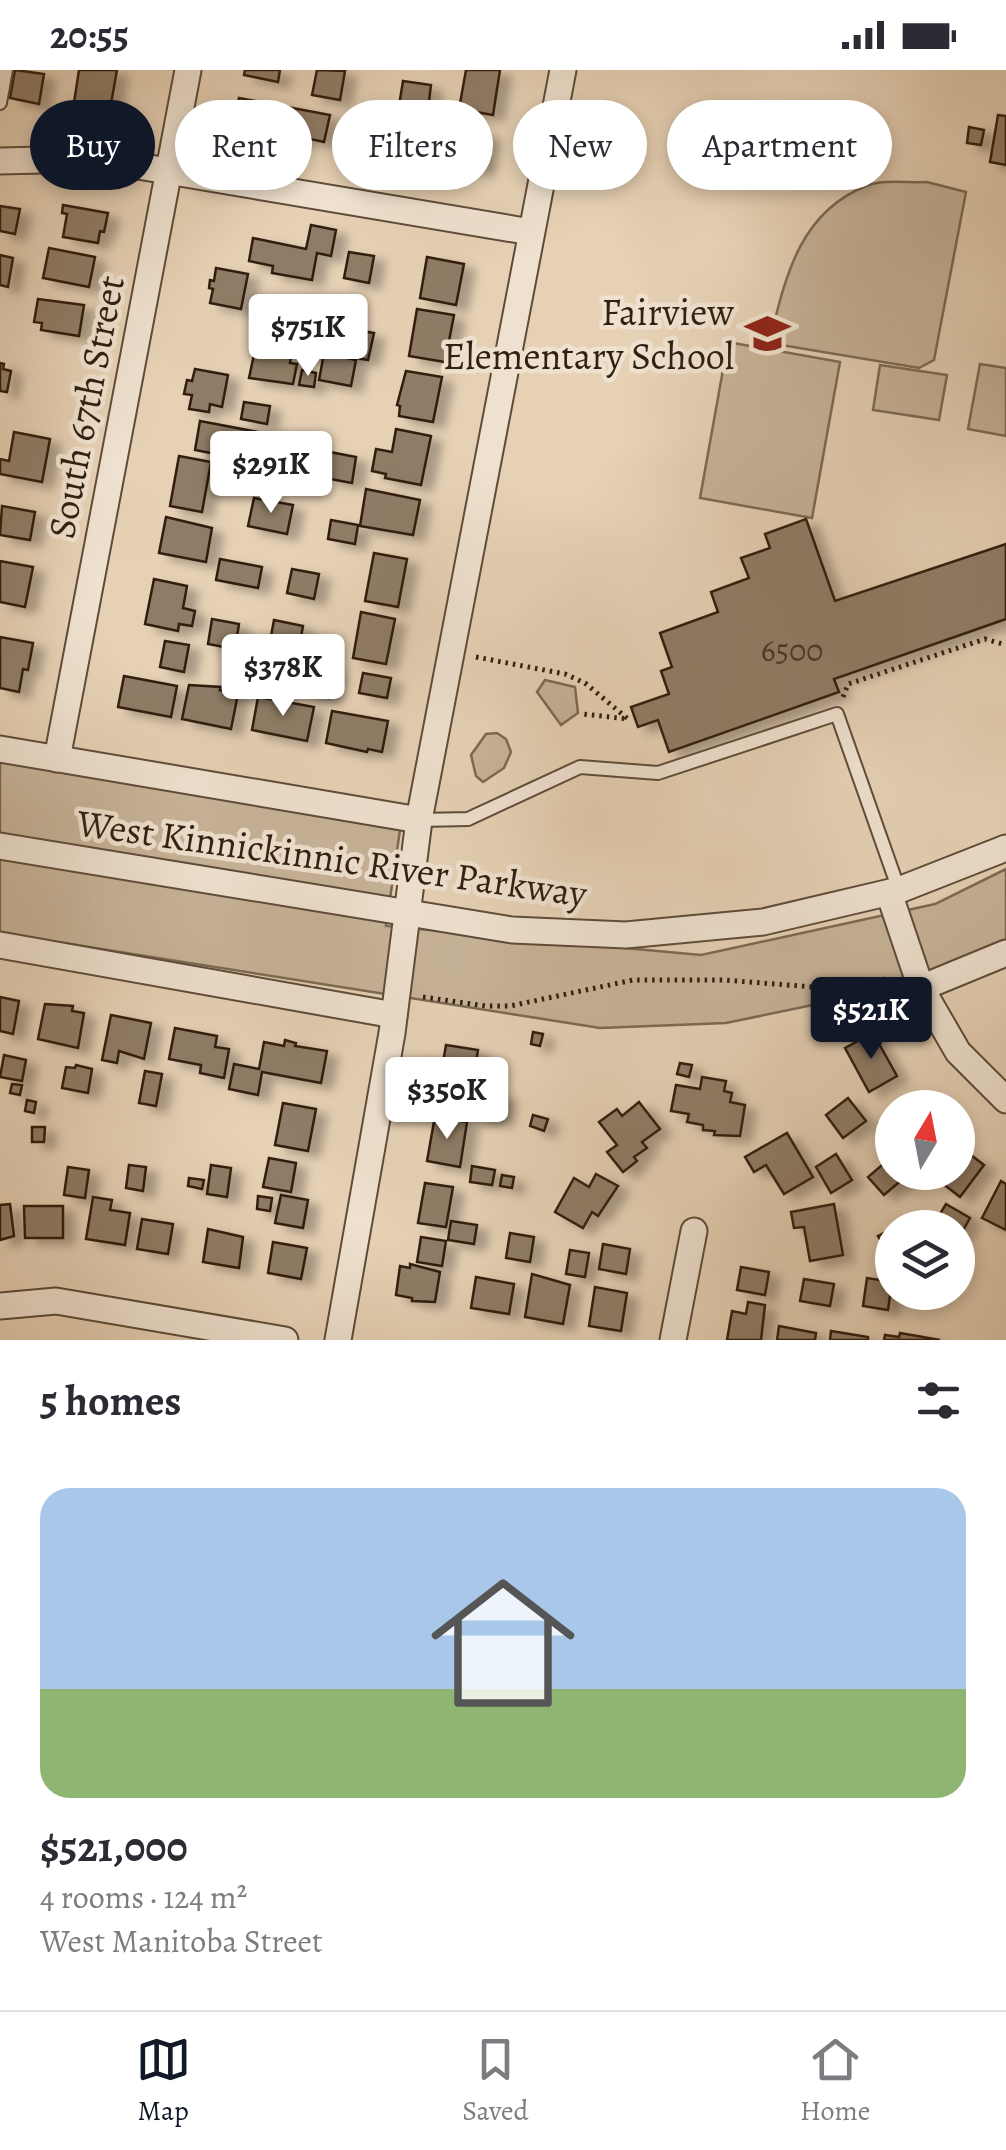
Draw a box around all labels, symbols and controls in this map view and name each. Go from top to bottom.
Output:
text: 20:55 [50,9,129,61]
chip: Buy [30,100,155,190]
chip: Rent [175,100,312,190]
chip: Filters [332,100,493,190]
chip: New [513,100,647,190]
chip: Apartment [667,100,892,190]
street label: South 67th Street [35,271,137,543]
place label: Fairview Elementary School [443,286,734,382]
pin: $751K [238,294,378,379]
text: $751K [271,304,345,348]
school or university icon: Fairview Elementary School [743,310,791,358]
pin: $291K [201,431,341,516]
text: $291K [232,441,310,485]
house number: 6500 [761,628,823,672]
pin: $378K [213,634,353,719]
text: $378K [244,644,322,688]
street label: West Kinnickinnic River Parkway [73,796,591,920]
pin: $521K [801,977,941,1062]
text: $521K [833,987,909,1031]
pin: $350K [377,1057,517,1142]
text: $350K [407,1067,487,1111]
north arrow [875,1090,975,1190]
map controls [875,1090,975,1310]
button: layers [875,1210,975,1310]
text: 5 homes [40,1372,181,1429]
icon: filters [911,1373,966,1428]
icon: home [413,1553,593,1733]
text: $521,000 [40,1818,188,1875]
text: 4 rooms · 124 m² [40,1875,247,1919]
text: West Manitoba Street [40,1919,322,1963]
tab: Map [136,2032,191,2130]
tab: Saved [462,2032,529,2130]
tab: Home [800,2032,870,2130]

